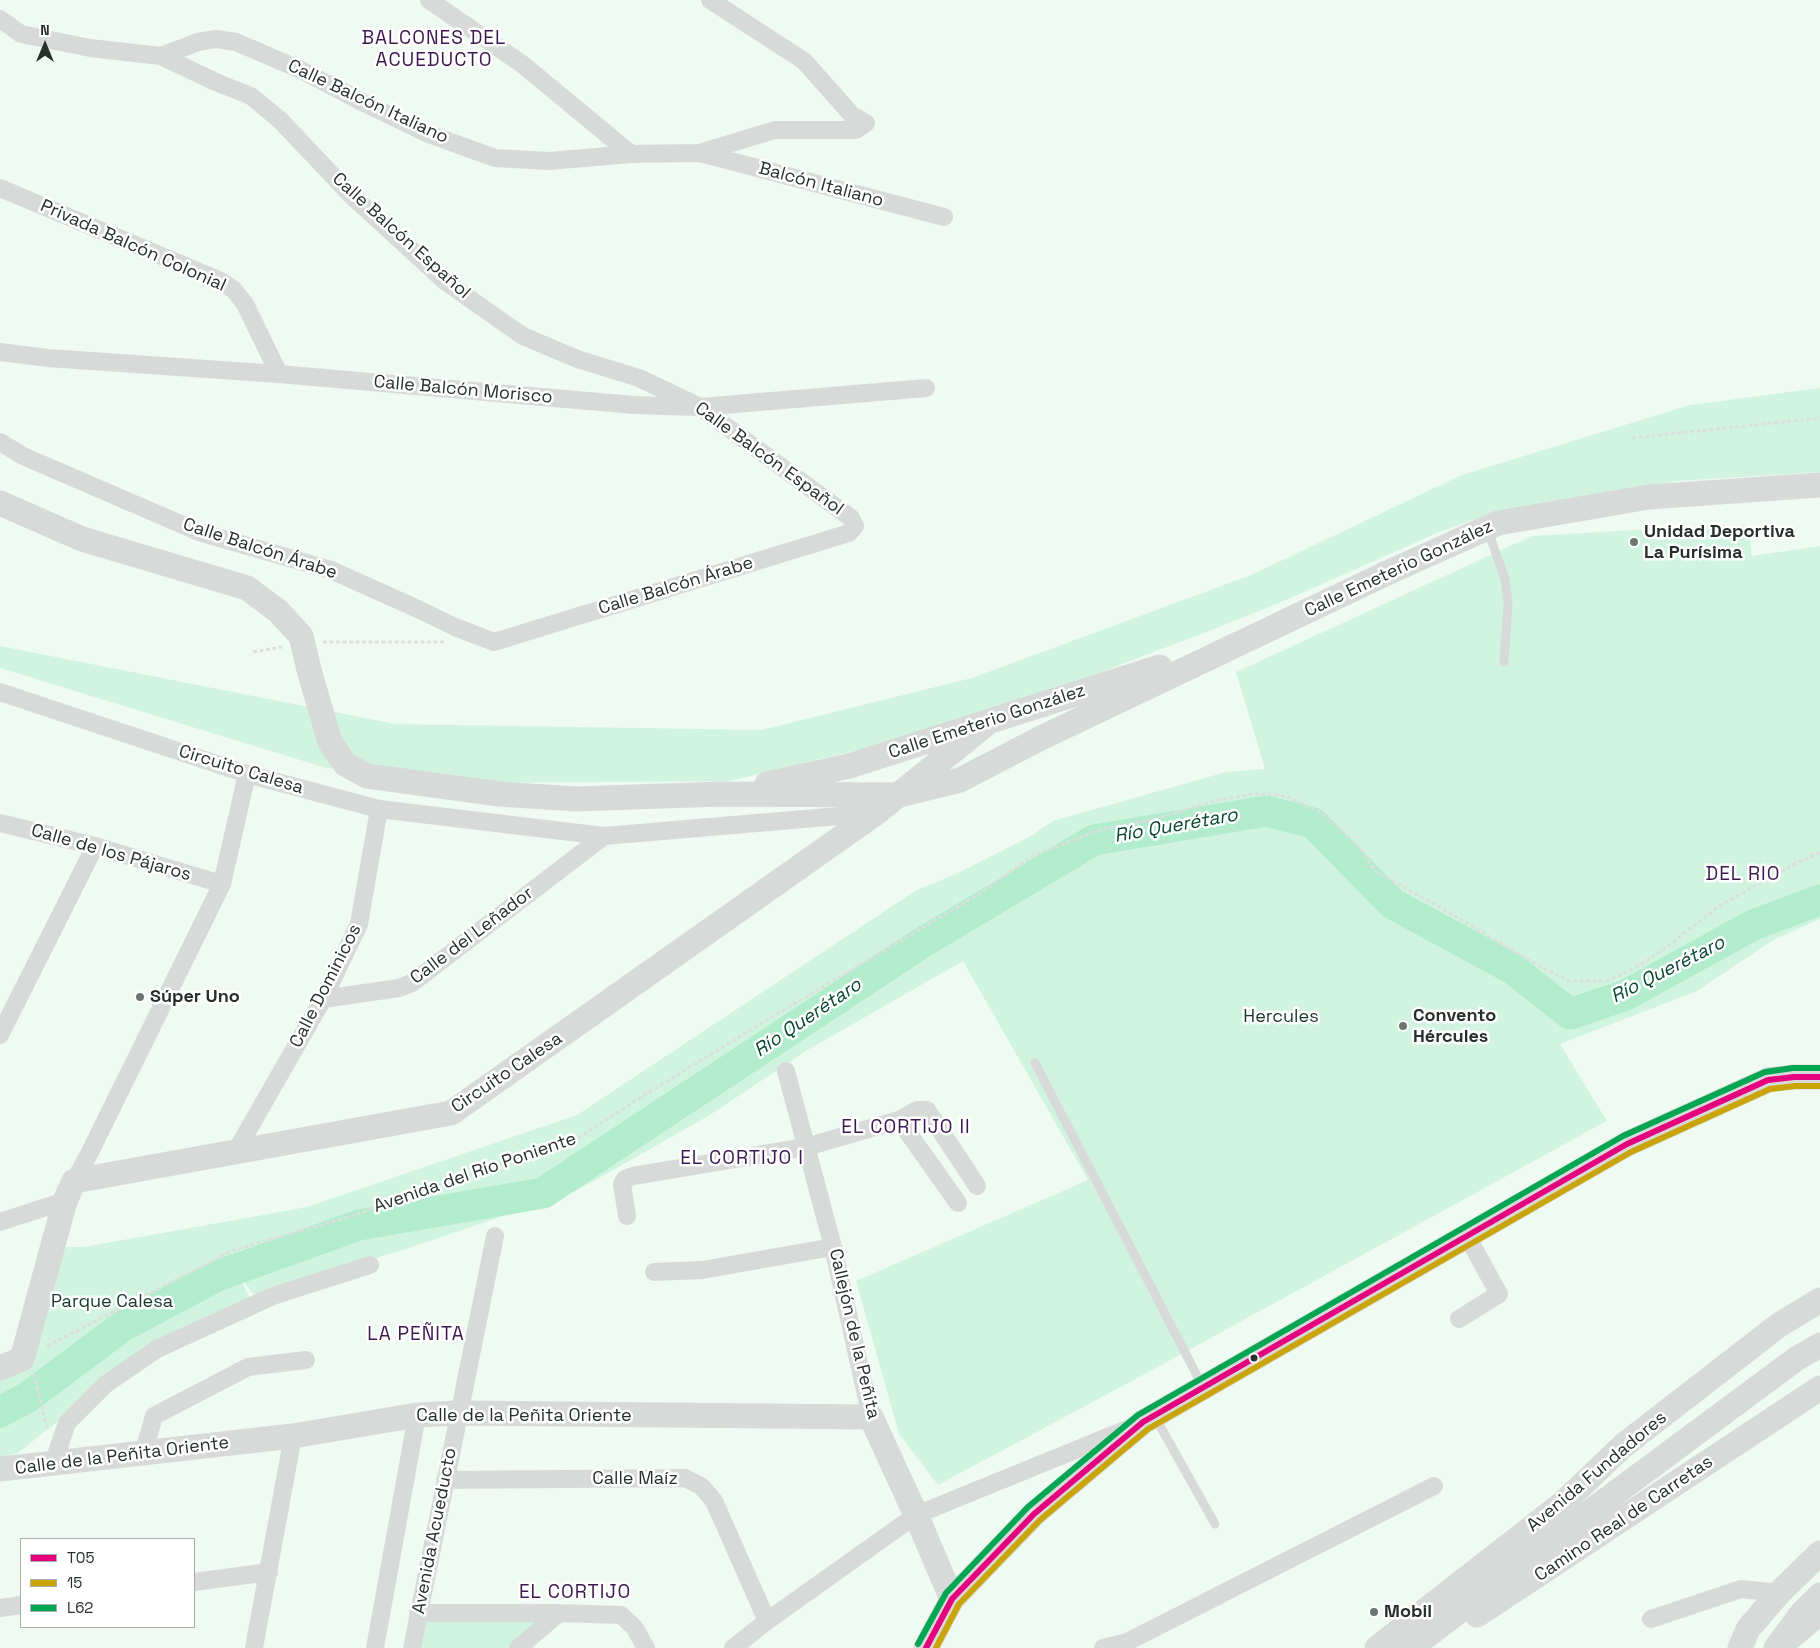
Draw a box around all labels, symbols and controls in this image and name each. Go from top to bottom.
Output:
north arrow [20,20,70,70]
text: N [40,21,50,39]
district label: BALCONES DEL ACUEDUCTO [360,28,508,72]
street label: Calle Balcón Italiano [284,55,452,149]
street label: Balcón Italiano [756,158,886,212]
street label: Calle Balcón Español [328,168,474,304]
street label: Privada Balcón Colonial [37,195,229,297]
street label: Calle Balcón Morisco [373,371,553,409]
street label: Calle Balcón Español [691,398,847,520]
street label: Calle Balcón Árabe [180,514,340,584]
street label: Calle Emeterio González [1301,516,1497,622]
place label: Unidad Deportiva La Purísima [1644,521,1795,564]
marker: Unidad Deportiva La Purísima [1628,536,1640,548]
street label: Calle Balcón Árabe [596,552,756,620]
street label: Calle Emeterio González [886,680,1088,764]
street label: Circuito Calesa [176,741,306,799]
water label: Río Querétaro [1113,804,1239,848]
street label: Calle de los Pájaros [29,820,193,886]
district label: DEL RIO [1705,864,1781,886]
street label: Calle del Leñador [406,883,538,989]
street label: Calle Dominicos [286,921,366,1051]
water label: Río Querétaro [1607,932,1729,1008]
water label: Río Querétaro [750,974,866,1062]
place label: Súper Uno [150,986,240,1008]
marker: Súper Uno [134,991,146,1003]
place label: Convento Hércules [1413,1005,1496,1048]
park label: Hercules [1243,1006,1319,1028]
marker: Convento Hércules [1397,1020,1409,1032]
street label: Circuito Calesa [447,1028,567,1118]
district label: EL CORTIJO II [840,1117,972,1139]
street label: Avenida del Río Poniente [371,1128,579,1218]
district label: EL CORTIJO I [679,1148,805,1170]
street label: Callejón de la Peñita [824,1247,884,1421]
park label: Parque Calesa [51,1291,173,1313]
district label: LA PEÑITA [366,1324,466,1346]
unlabelled marker [1249,1353,1259,1363]
street label: Calle de la Peñita Oriente [416,1405,632,1427]
street label: Avenida Fundadores [1523,1407,1671,1537]
street label: Calle de la Peñita Oriente [14,1432,230,1480]
street label: Avenida Acueducto [408,1446,462,1616]
street label: Camino Real de Carretas [1531,1451,1717,1587]
street label: Calle Maíz [592,1468,678,1490]
legend [20,1538,195,1628]
text: T05 [67,1548,94,1567]
text: 15 [67,1573,82,1592]
district label: EL CORTIJO [518,1582,632,1604]
text: L62 [67,1598,93,1617]
place label: Mobil [1384,1601,1432,1623]
marker: Mobil [1368,1606,1380,1618]

